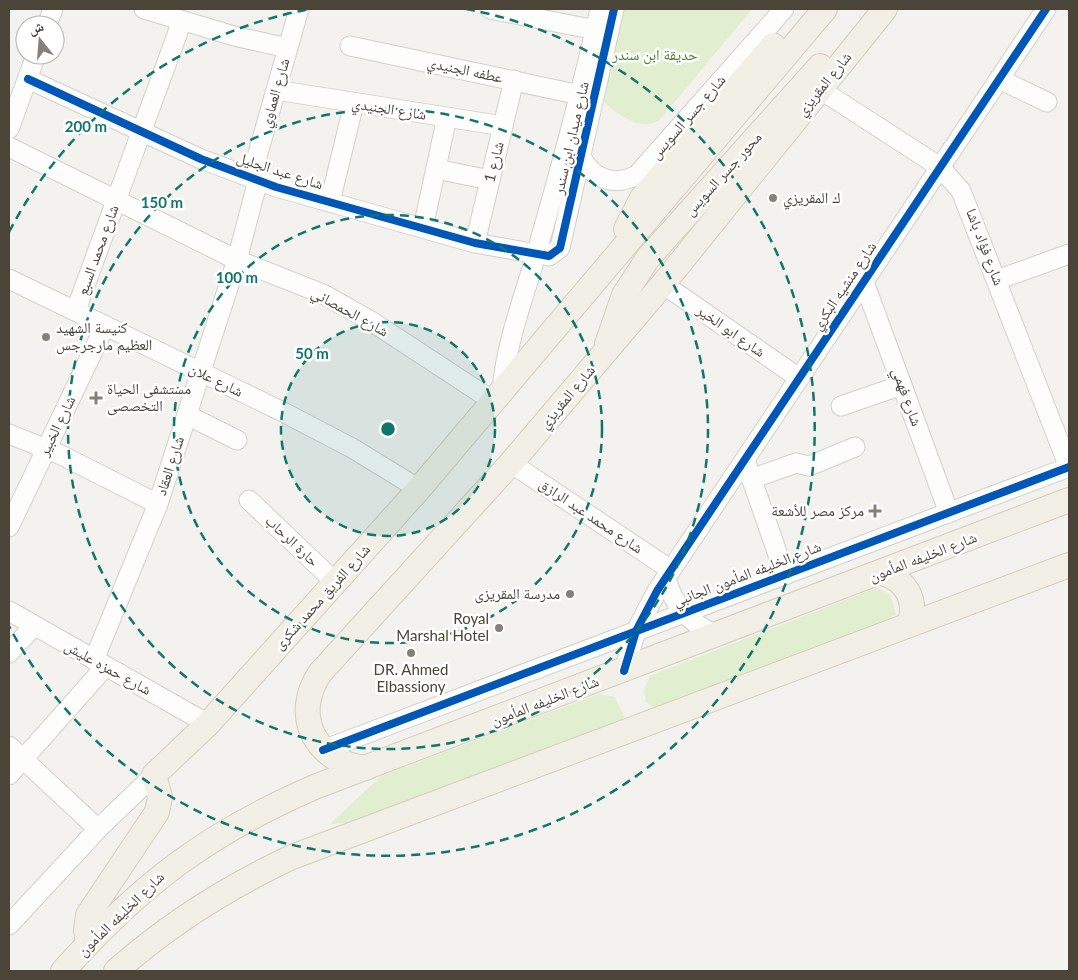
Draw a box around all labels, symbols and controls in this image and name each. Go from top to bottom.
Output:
north arrow [15,15,65,65]
text: ش [26,17,46,38]
park label: حديقة ابن سندر [611,45,698,65]
street label: شارع المقريزي [792,47,858,122]
street label: عطفه الجنيدي [425,52,505,90]
street label: شارع العماوي [256,56,296,131]
street label: شارع جسر السويس [646,70,730,164]
street label: شارع ميدان ابن سندر [548,79,594,197]
street label: شارع الجنيدي [350,93,428,127]
text: 200 m [65,117,107,135]
street label: محور جسر السويس [680,127,766,220]
street label: شارع 1 [479,140,509,184]
street label: شارع عبد الجليل [234,148,326,194]
place label: ك المقريزي [783,188,841,210]
marker: ك المقريزي [767,192,779,204]
text: 150 m [141,193,183,211]
street label: شارع محمد السبع [72,202,124,298]
street label: شارع فؤاد باشا [961,206,1009,288]
street label: شارع منشيه البكري [807,238,883,335]
text: 100 m [216,268,258,286]
street label: شارع الحمصاني [307,283,392,343]
street label: شارع ابو الخير [692,300,769,362]
place label: كنيسة الشهيد العظيم مارجرجس [56,318,152,355]
marker: كنيسة الشهيد العظيم مارجرجس [40,331,52,343]
text: 50 m [295,344,329,362]
street label: شارع علان [186,358,247,402]
street label: شارع المقريزي [534,361,601,434]
street label: شارع فهمي [885,365,927,430]
place label: مستشفى الحياة التخصصى [107,379,191,416]
marker: مستشفى الحياة التخصصى [89,391,103,405]
street label: شارع الخبير [33,392,80,460]
centre of rings [379,420,397,438]
street label: شارع العقاد [151,434,189,498]
street label: شارع محمد عبد الرازق [535,474,647,558]
place label: مركز مصر للأشعة [771,501,864,520]
marker: مركز مصر للأشعة [868,504,882,518]
street label: حارة الرحاب [261,511,324,571]
street label: شارع الخليفه المأمون [866,527,980,587]
street label: شارع الخليفه المأمون الجانبي [670,536,825,613]
street label: شارع الفريق محمد شكرى [269,540,375,654]
place label: مدرسة المقريزى [474,584,560,604]
marker: مدرسة المقريزى [564,588,576,600]
place label: Royal Marshal Hotel [396,609,489,644]
marker: Royal Marshal Hotel [493,622,505,634]
street label: شارع حمزه عليش [61,636,155,700]
marker: DR. Ahmed Elbassiony [405,647,417,659]
place label: DR. Ahmed Elbassiony [374,660,448,695]
street label: شارع الخليفه المأمون [488,671,602,731]
street label: شارع الخليفه المأمون [73,867,169,961]

